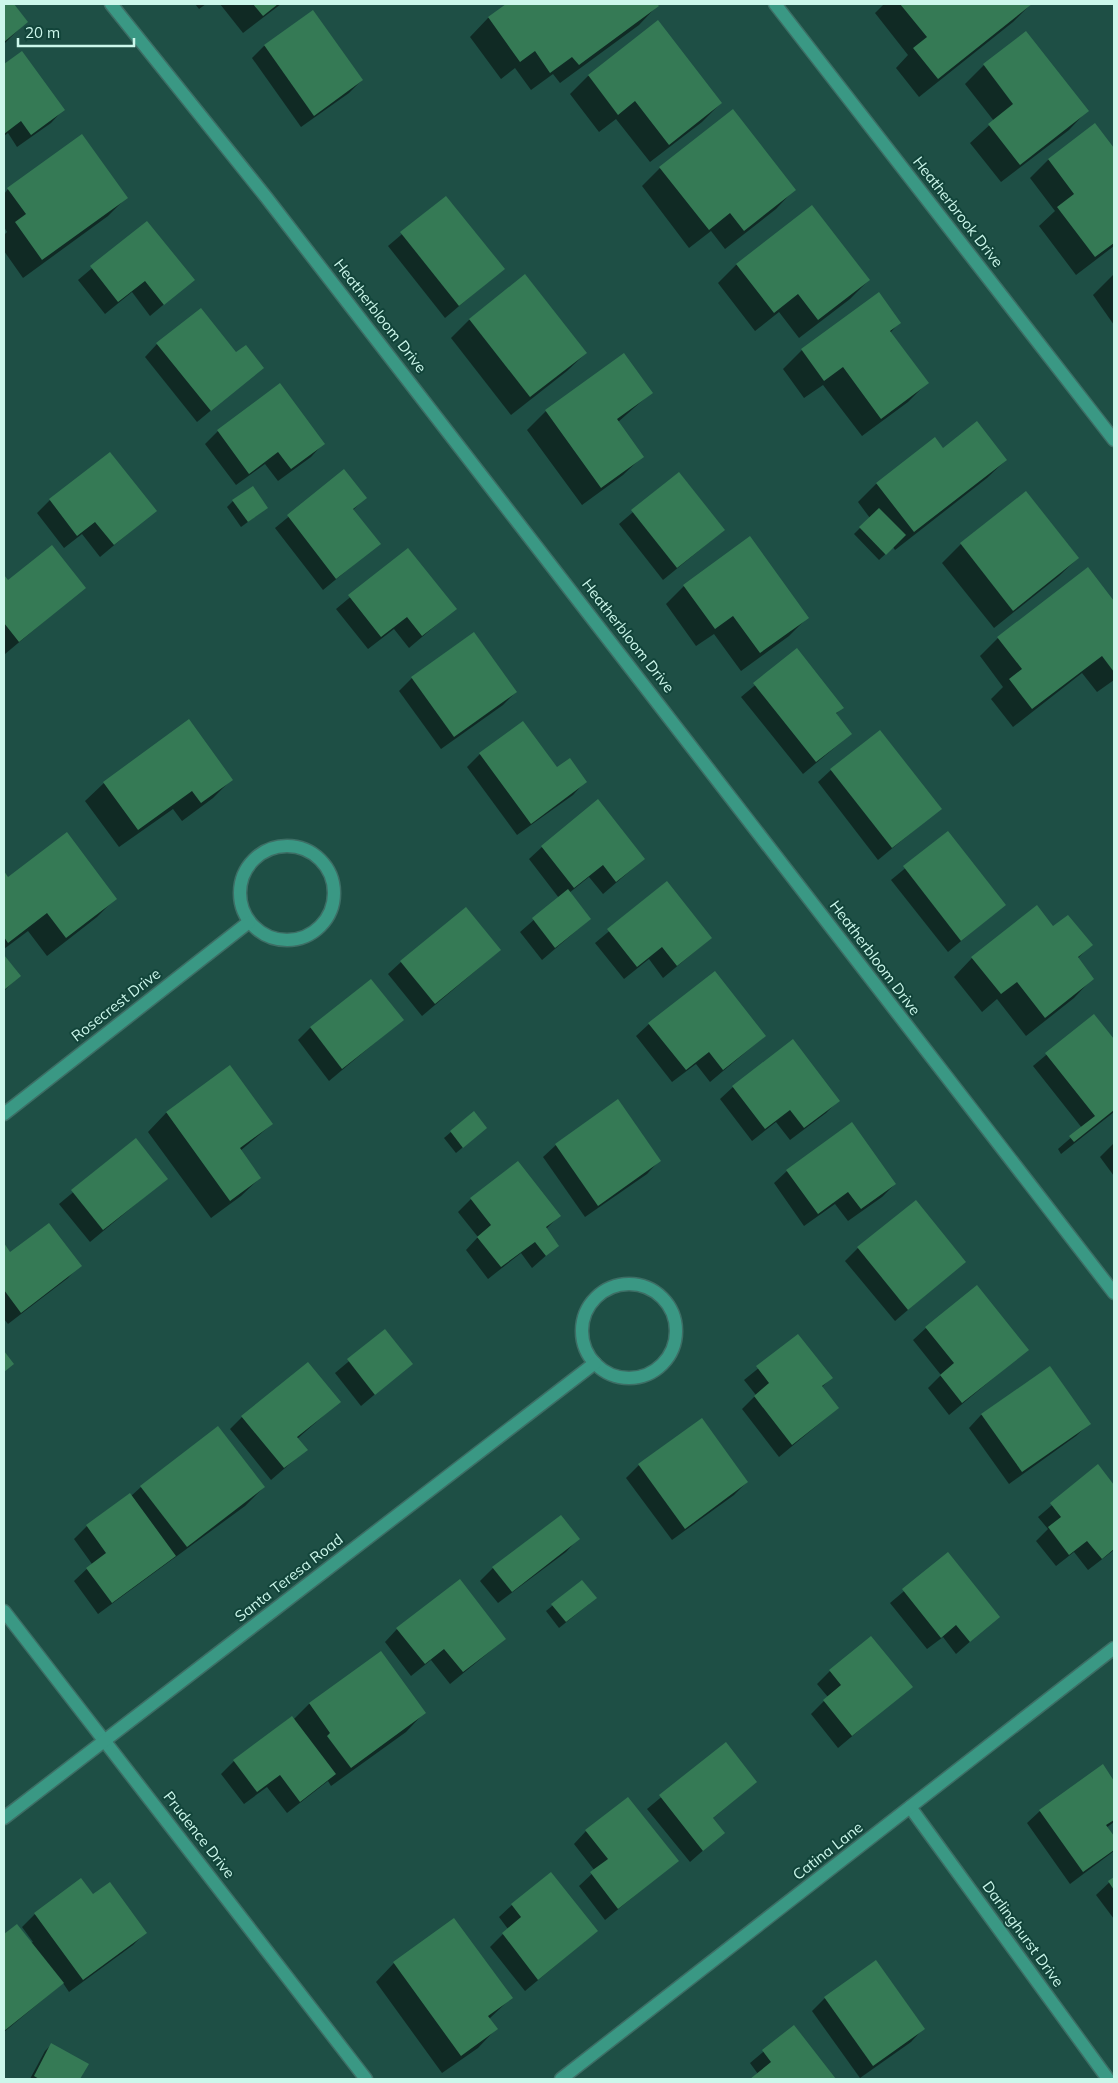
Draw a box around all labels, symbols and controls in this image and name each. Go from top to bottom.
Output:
scale bar [18,15,134,47]
text: 20 m [25,23,60,42]
street label: Heatherbrook Drive [909,152,1008,271]
street label: Heatherbloom Drive [330,255,431,376]
street label: Heatherbloom Drive [578,575,679,696]
street label: Heatherbloom Drive [826,896,925,1019]
street label: Rosecrest Drive [67,964,164,1045]
street label: Santa Teresa Road [231,1529,347,1626]
street label: Prudence Drive [160,1787,239,1882]
street label: Catina Lane [789,1817,867,1884]
street label: Darlinghurst Drive [979,1877,1068,1990]

